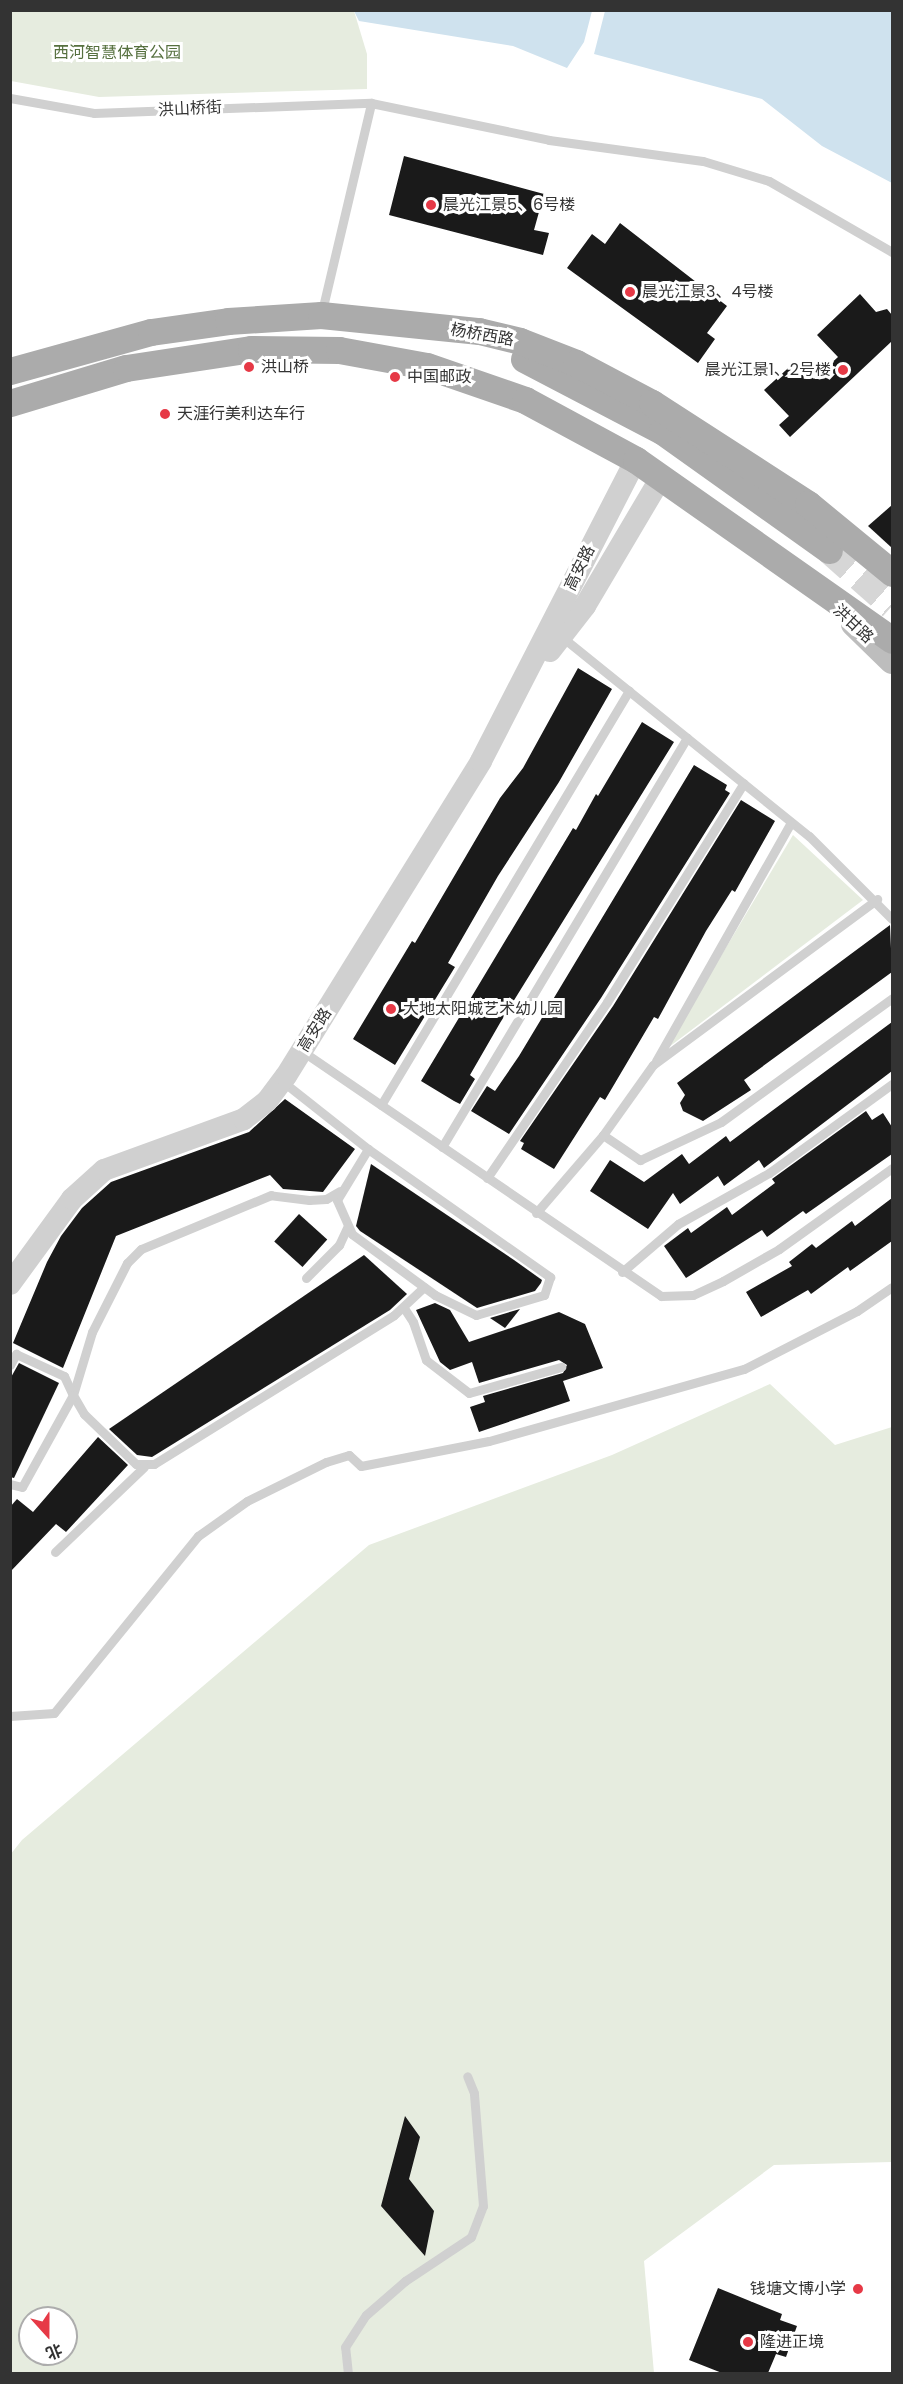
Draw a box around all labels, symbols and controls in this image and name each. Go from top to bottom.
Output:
park label: 西河智慧体育公园 [53,43,181,63]
street label: 洪山桥街 [158,98,222,120]
place label: 晨光江景5、6号楼 [443,195,575,215]
marker: 晨光江景5、6号楼 [424,198,438,212]
place label: 晨光江景3、4号楼 [642,282,773,302]
marker: 晨光江景3、4号楼 [623,285,637,299]
street label: 杨桥西路 [449,320,515,350]
place label: 洪山桥 [261,357,309,377]
marker: 洪山桥 [242,360,256,374]
place label: 晨光江景1、2号楼 [705,360,831,380]
marker: 晨光江景1、2号楼 [836,363,850,377]
place label: 中国邮政 [407,367,471,387]
marker: 中国邮政 [388,370,402,384]
place label: 天涯行美利达车行 [177,404,305,424]
marker: 天涯行美利达车行 [158,407,172,421]
street label: 高安路 [561,542,599,594]
street label: 洪甘路 [829,601,877,647]
place label: 大地太阳城艺术幼儿园 [403,999,563,1019]
marker: 大地太阳城艺术幼儿园 [384,1002,398,1016]
street label: 高安路 [294,1005,336,1055]
place label: 钱塘文博小学 [750,2279,846,2299]
marker: 钱塘文博小学 [851,2282,865,2296]
north arrow [18,2306,78,2366]
place label: 隆进正境 [760,2332,824,2352]
marker: 隆进正境 [741,2335,755,2349]
text: 北 [42,2338,66,2365]

